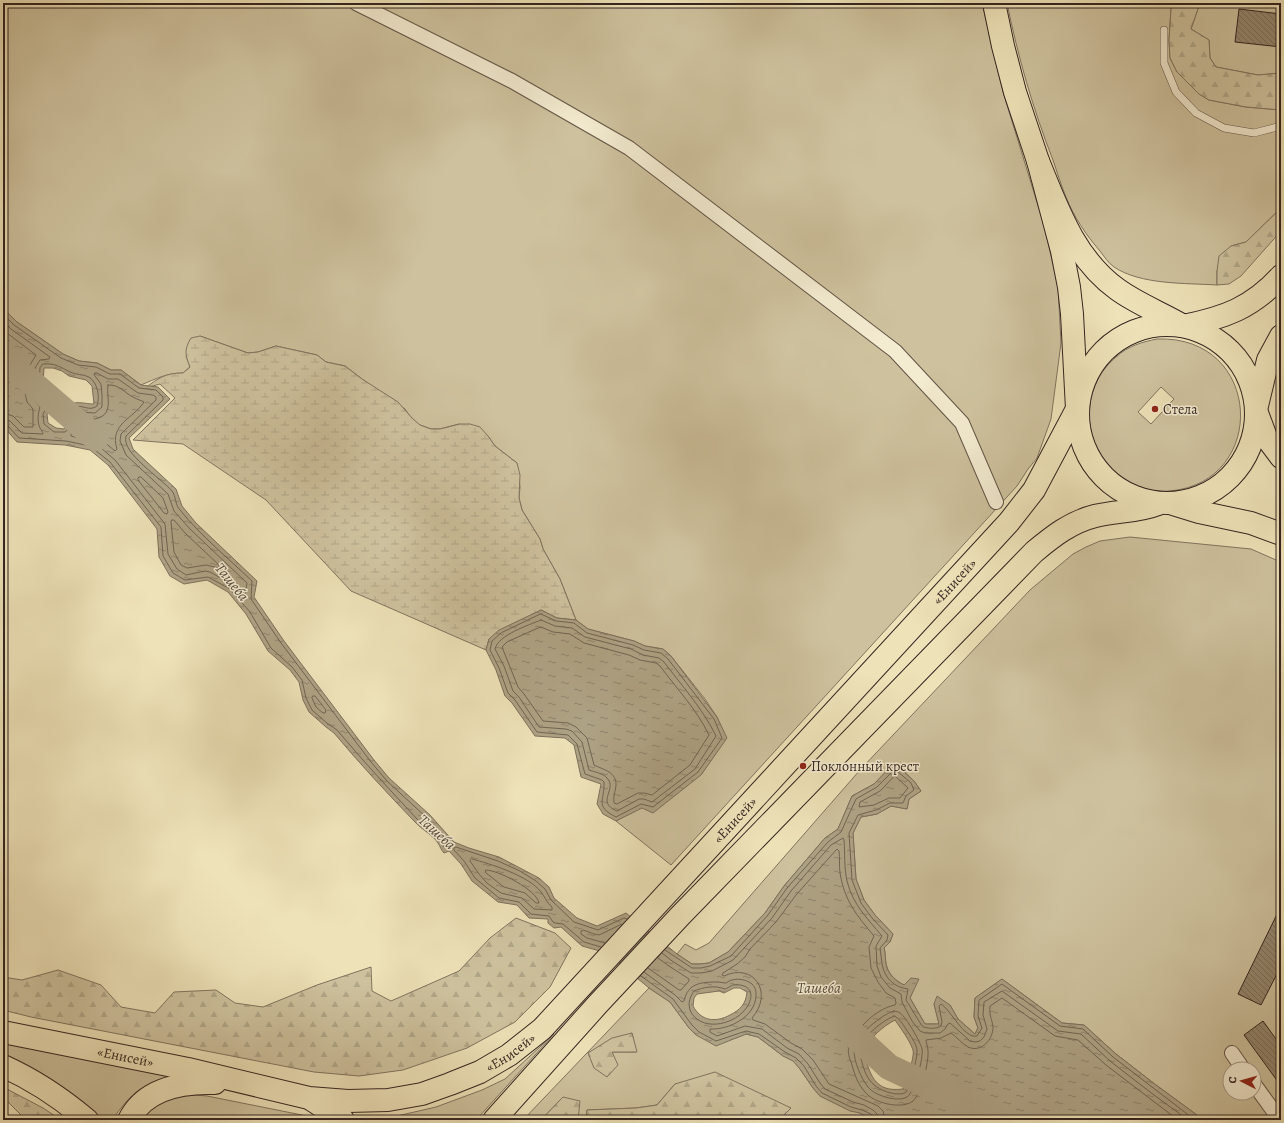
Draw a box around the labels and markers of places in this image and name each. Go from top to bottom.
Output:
place label: Стела [1163,400,1198,419]
marker: Стела [1150,404,1160,414]
place label: Поклонный крест [811,757,919,776]
marker: Поклонный крест [798,761,808,771]

